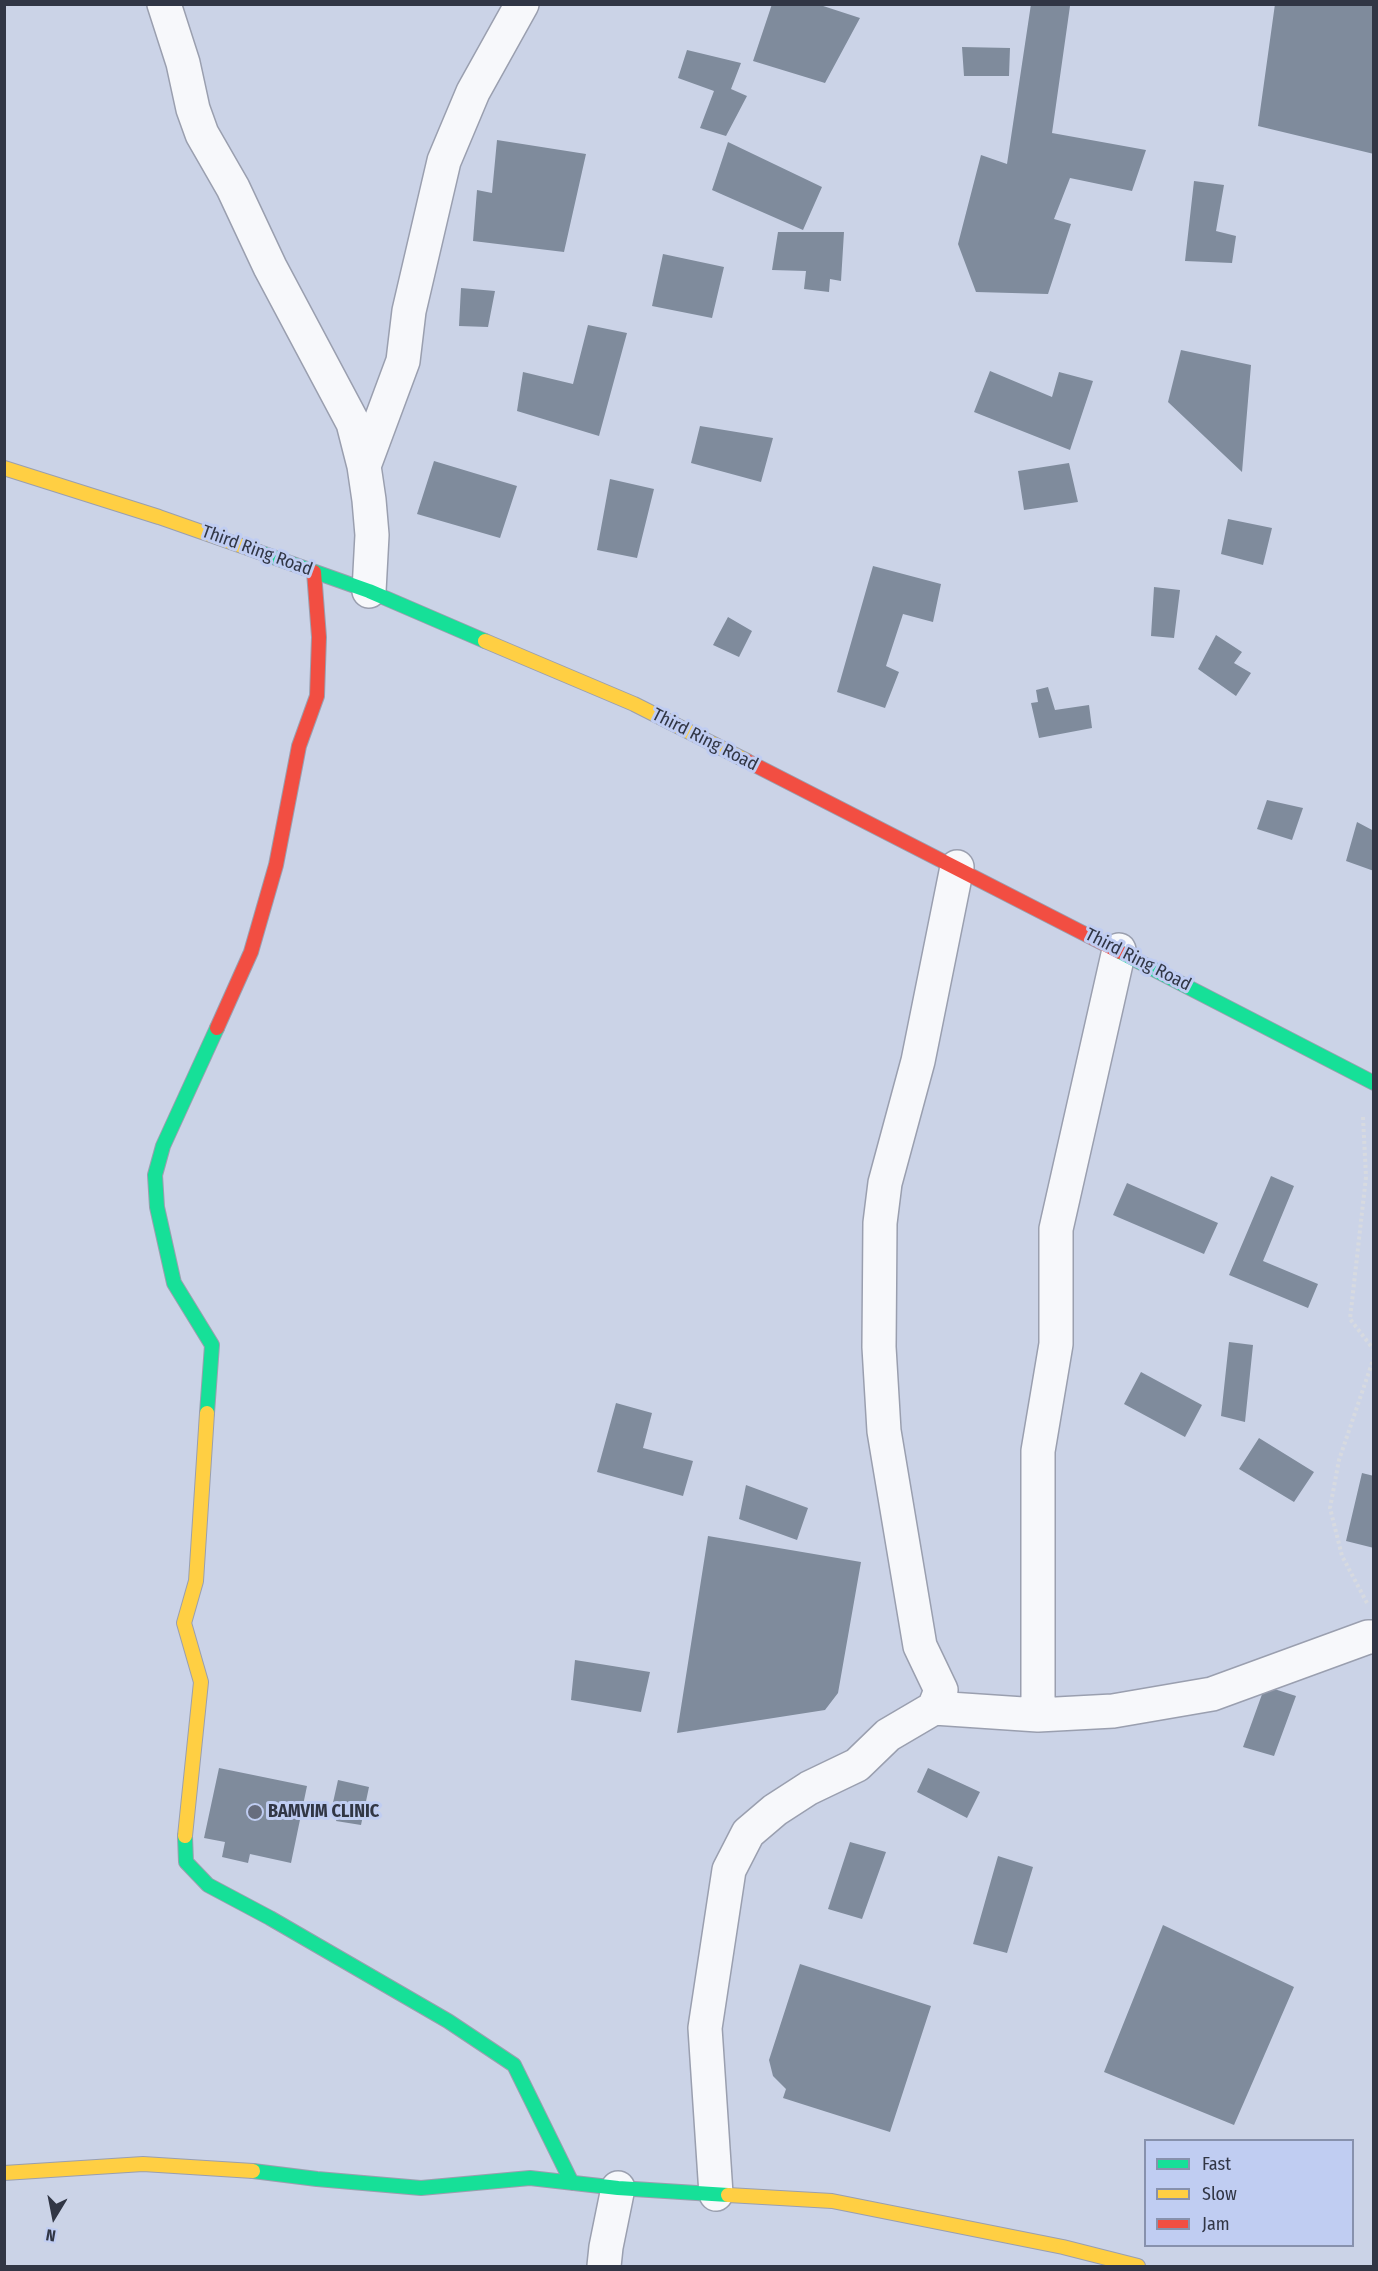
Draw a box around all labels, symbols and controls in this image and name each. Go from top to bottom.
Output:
street label: Third Ring Road [199,521,315,581]
street label: Third Ring Road [648,704,762,776]
street label: Third Ring Road [1081,924,1195,996]
place label: BAMVIM CLINIC [268,1801,379,1823]
marker: BAMVIM CLINIC [246,1803,264,1821]
legend [1144,2139,1354,2247]
text: Fast [1202,2153,1231,2175]
text: Slow [1202,2183,1237,2205]
north arrow [24,2187,84,2247]
text: Jam [1202,2213,1230,2235]
text: N [44,2225,57,2245]

